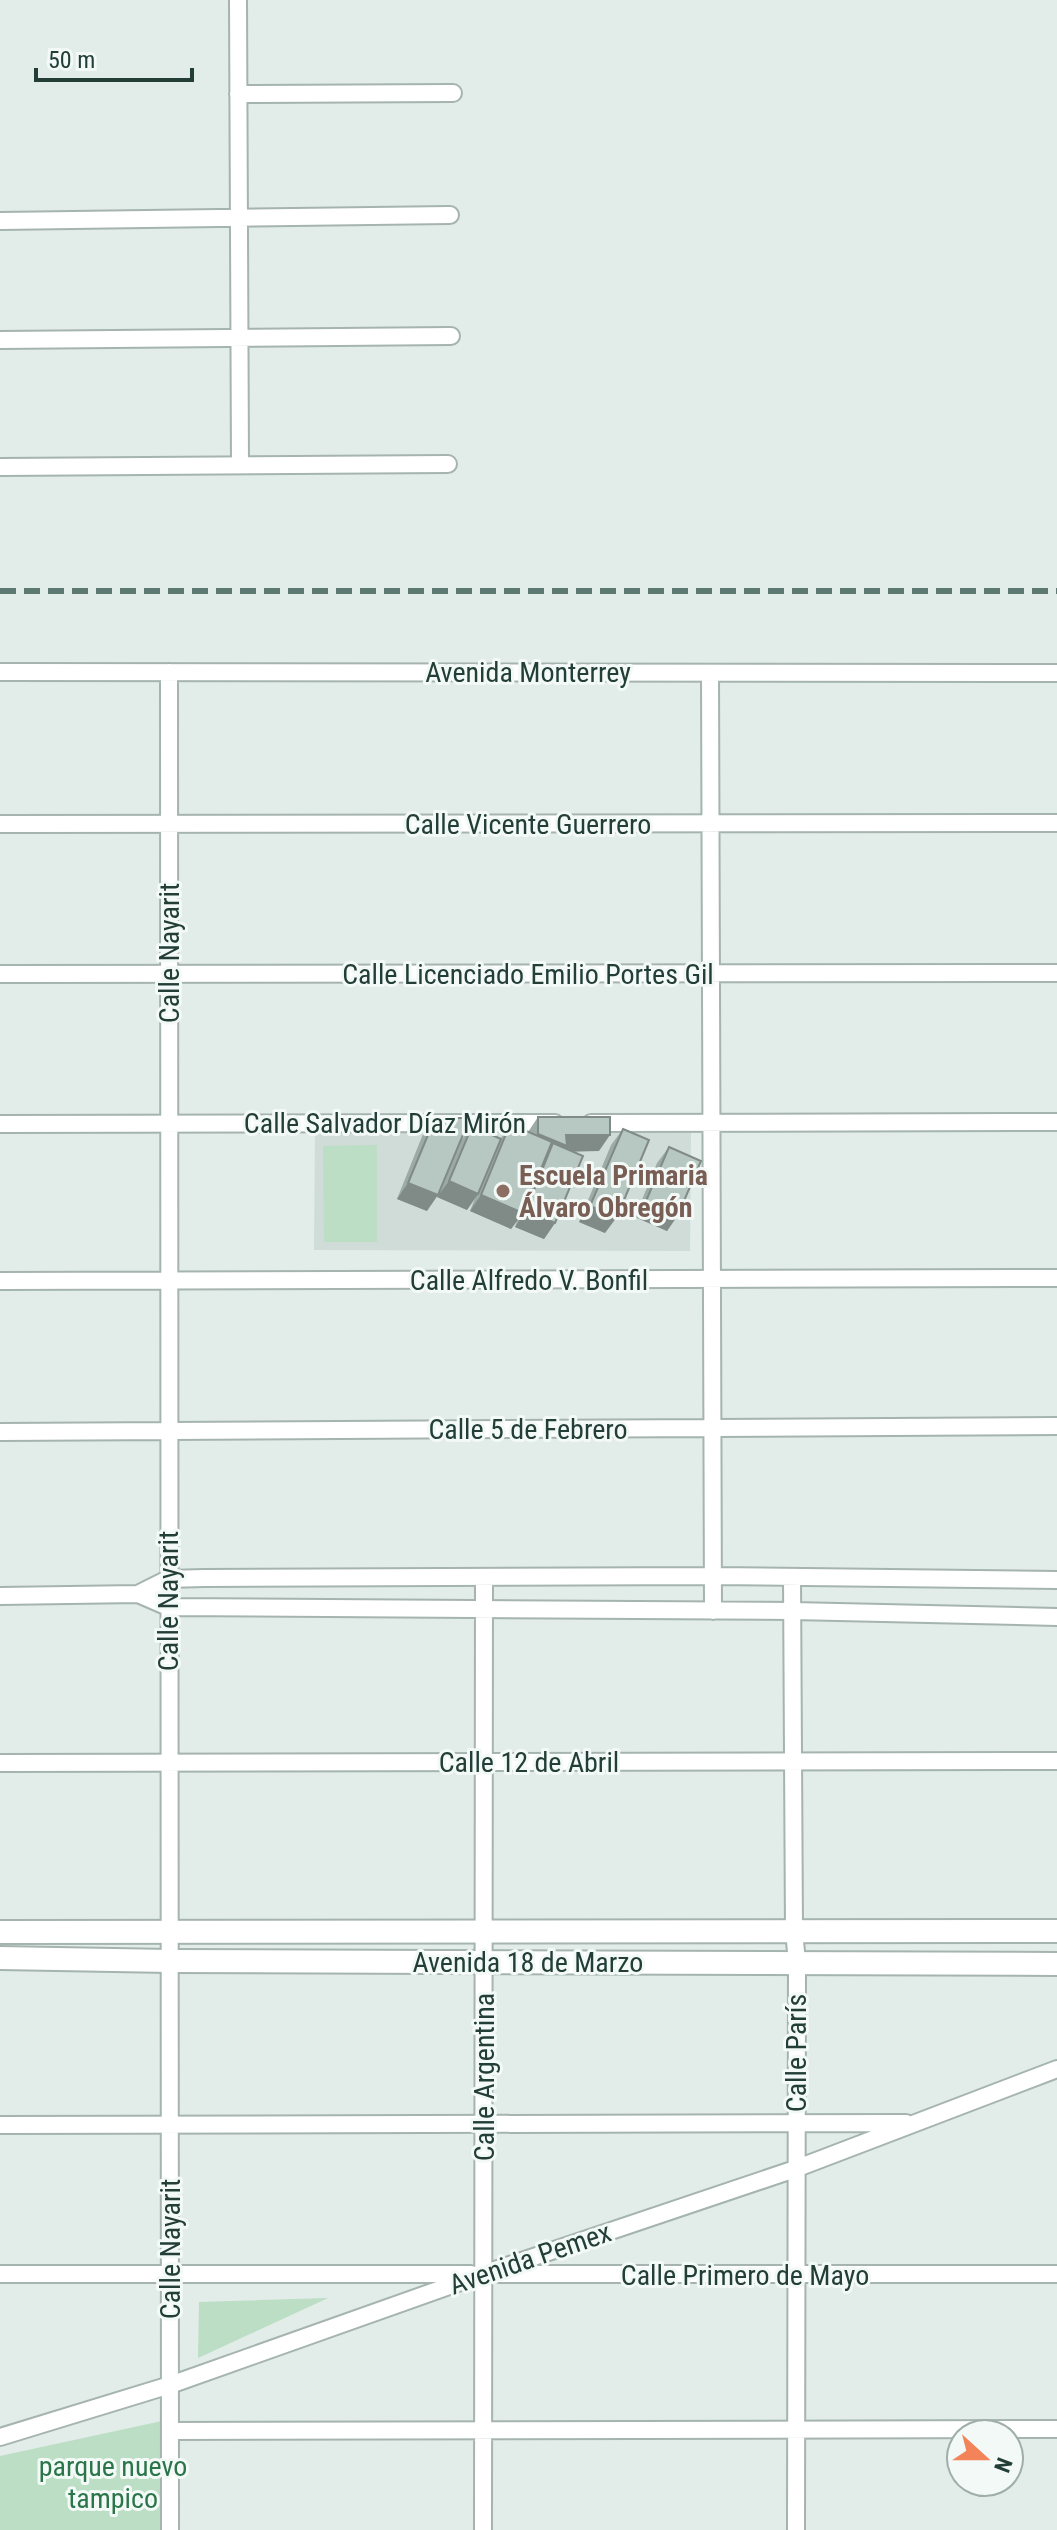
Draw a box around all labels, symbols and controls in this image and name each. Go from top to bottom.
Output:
scale bar [36,32,192,82]
text: 50 m [48,46,95,74]
street label: Avenida Monterrey [425,656,631,689]
street label: Calle Vicente Guerrero [405,808,651,841]
street label: Calle Nayarit [153,883,186,1023]
street label: Calle Licenciado Emilio Portes Gil [342,958,714,991]
street label: Calle Salvador Díaz Mirón [244,1107,526,1140]
place label: Escuela Primaria Álvaro Obregón [519,1159,708,1224]
marker: Escuela Primaria Álvaro Obregón [494,1182,512,1200]
street label: Calle Alfredo V. Bonfil [410,1264,648,1297]
street label: Calle 5 de Febrero [428,1413,628,1446]
street label: Calle Nayarit [152,1531,185,1671]
street label: Calle 12 de Abril [439,1746,619,1779]
street label: Avenida 18 de Marzo [413,1946,643,1979]
street label: Calle Argentina [468,1993,501,2161]
street label: Calle París [780,1994,813,2112]
street label: Calle Nayarit [154,2179,187,2319]
street label: Avenida Pemex [445,2215,615,2302]
street label: Calle Primero de Mayo [621,2259,869,2292]
north arrow [945,2418,1025,2498]
park label: parque nuevo tampico [39,2450,187,2515]
text: N [989,2454,1017,2476]

